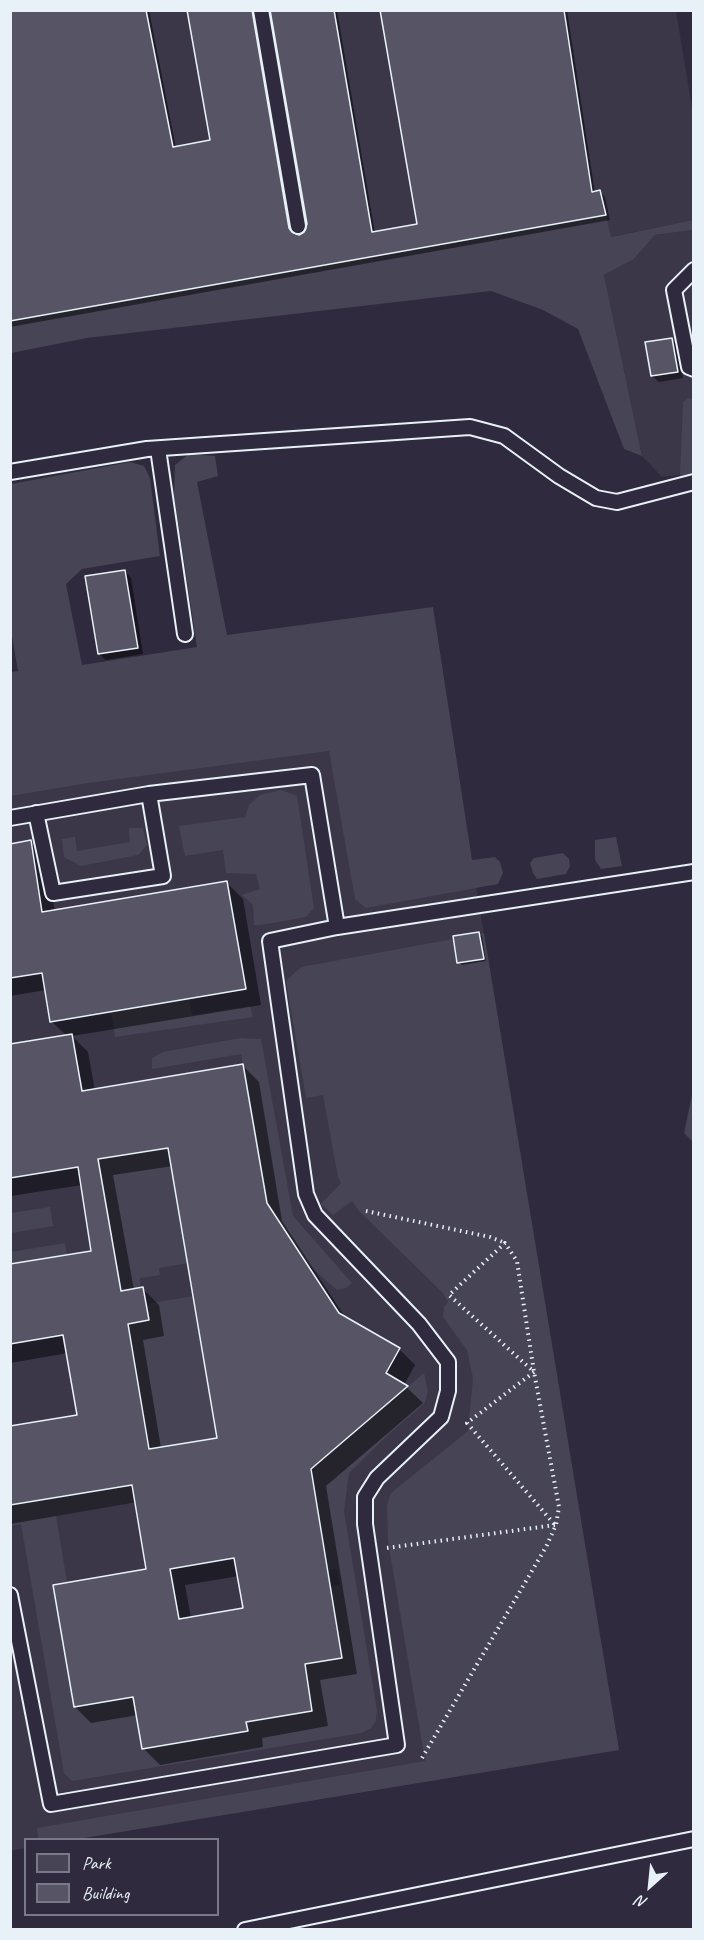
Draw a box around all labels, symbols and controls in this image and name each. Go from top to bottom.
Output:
legend [24,1838,219,1916]
text: Park [82,1852,111,1874]
north arrow [620,1856,680,1916]
text: Building [82,1882,129,1904]
text: N [633,1891,651,1913]

